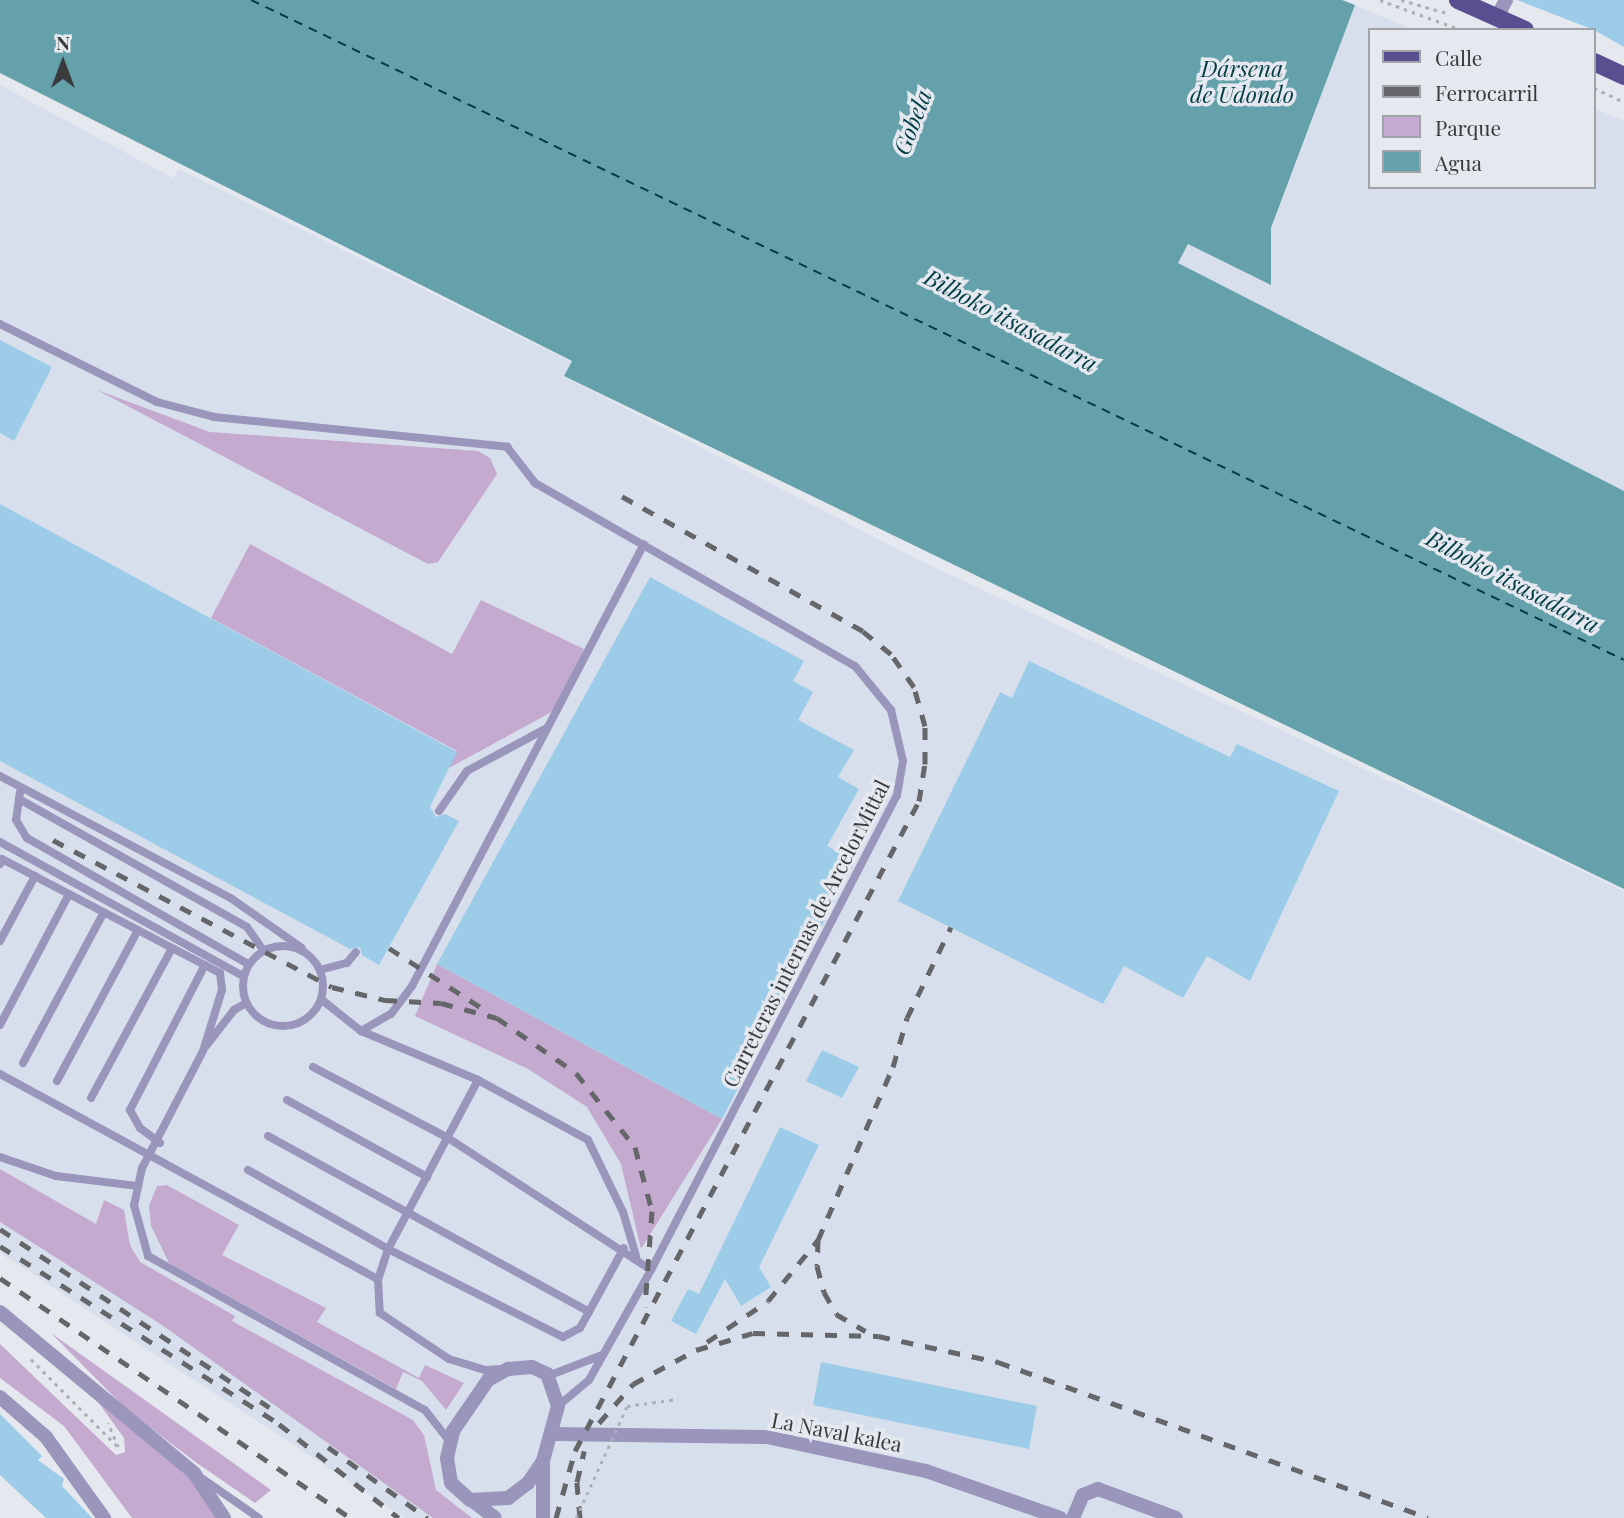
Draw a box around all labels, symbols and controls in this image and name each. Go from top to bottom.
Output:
north arrow [28,28,98,98]
legend [1368,28,1596,189]
text: N [56,29,70,55]
text: Calle [1435,43,1482,71]
water label: Dársena de Udondo [1190,54,1294,108]
text: Ferrocarril [1435,78,1538,106]
water label: Gobela [887,86,937,158]
text: Parque [1435,113,1501,141]
text: Agua [1435,148,1482,176]
water label: Bilboko itsasadarra [920,263,1102,377]
water label: Bilboko itsasadarra [1422,524,1604,638]
street label: Carreteras internas de ArcelorMittal [716,775,894,1091]
street label: La Naval kalea [769,1406,905,1456]

